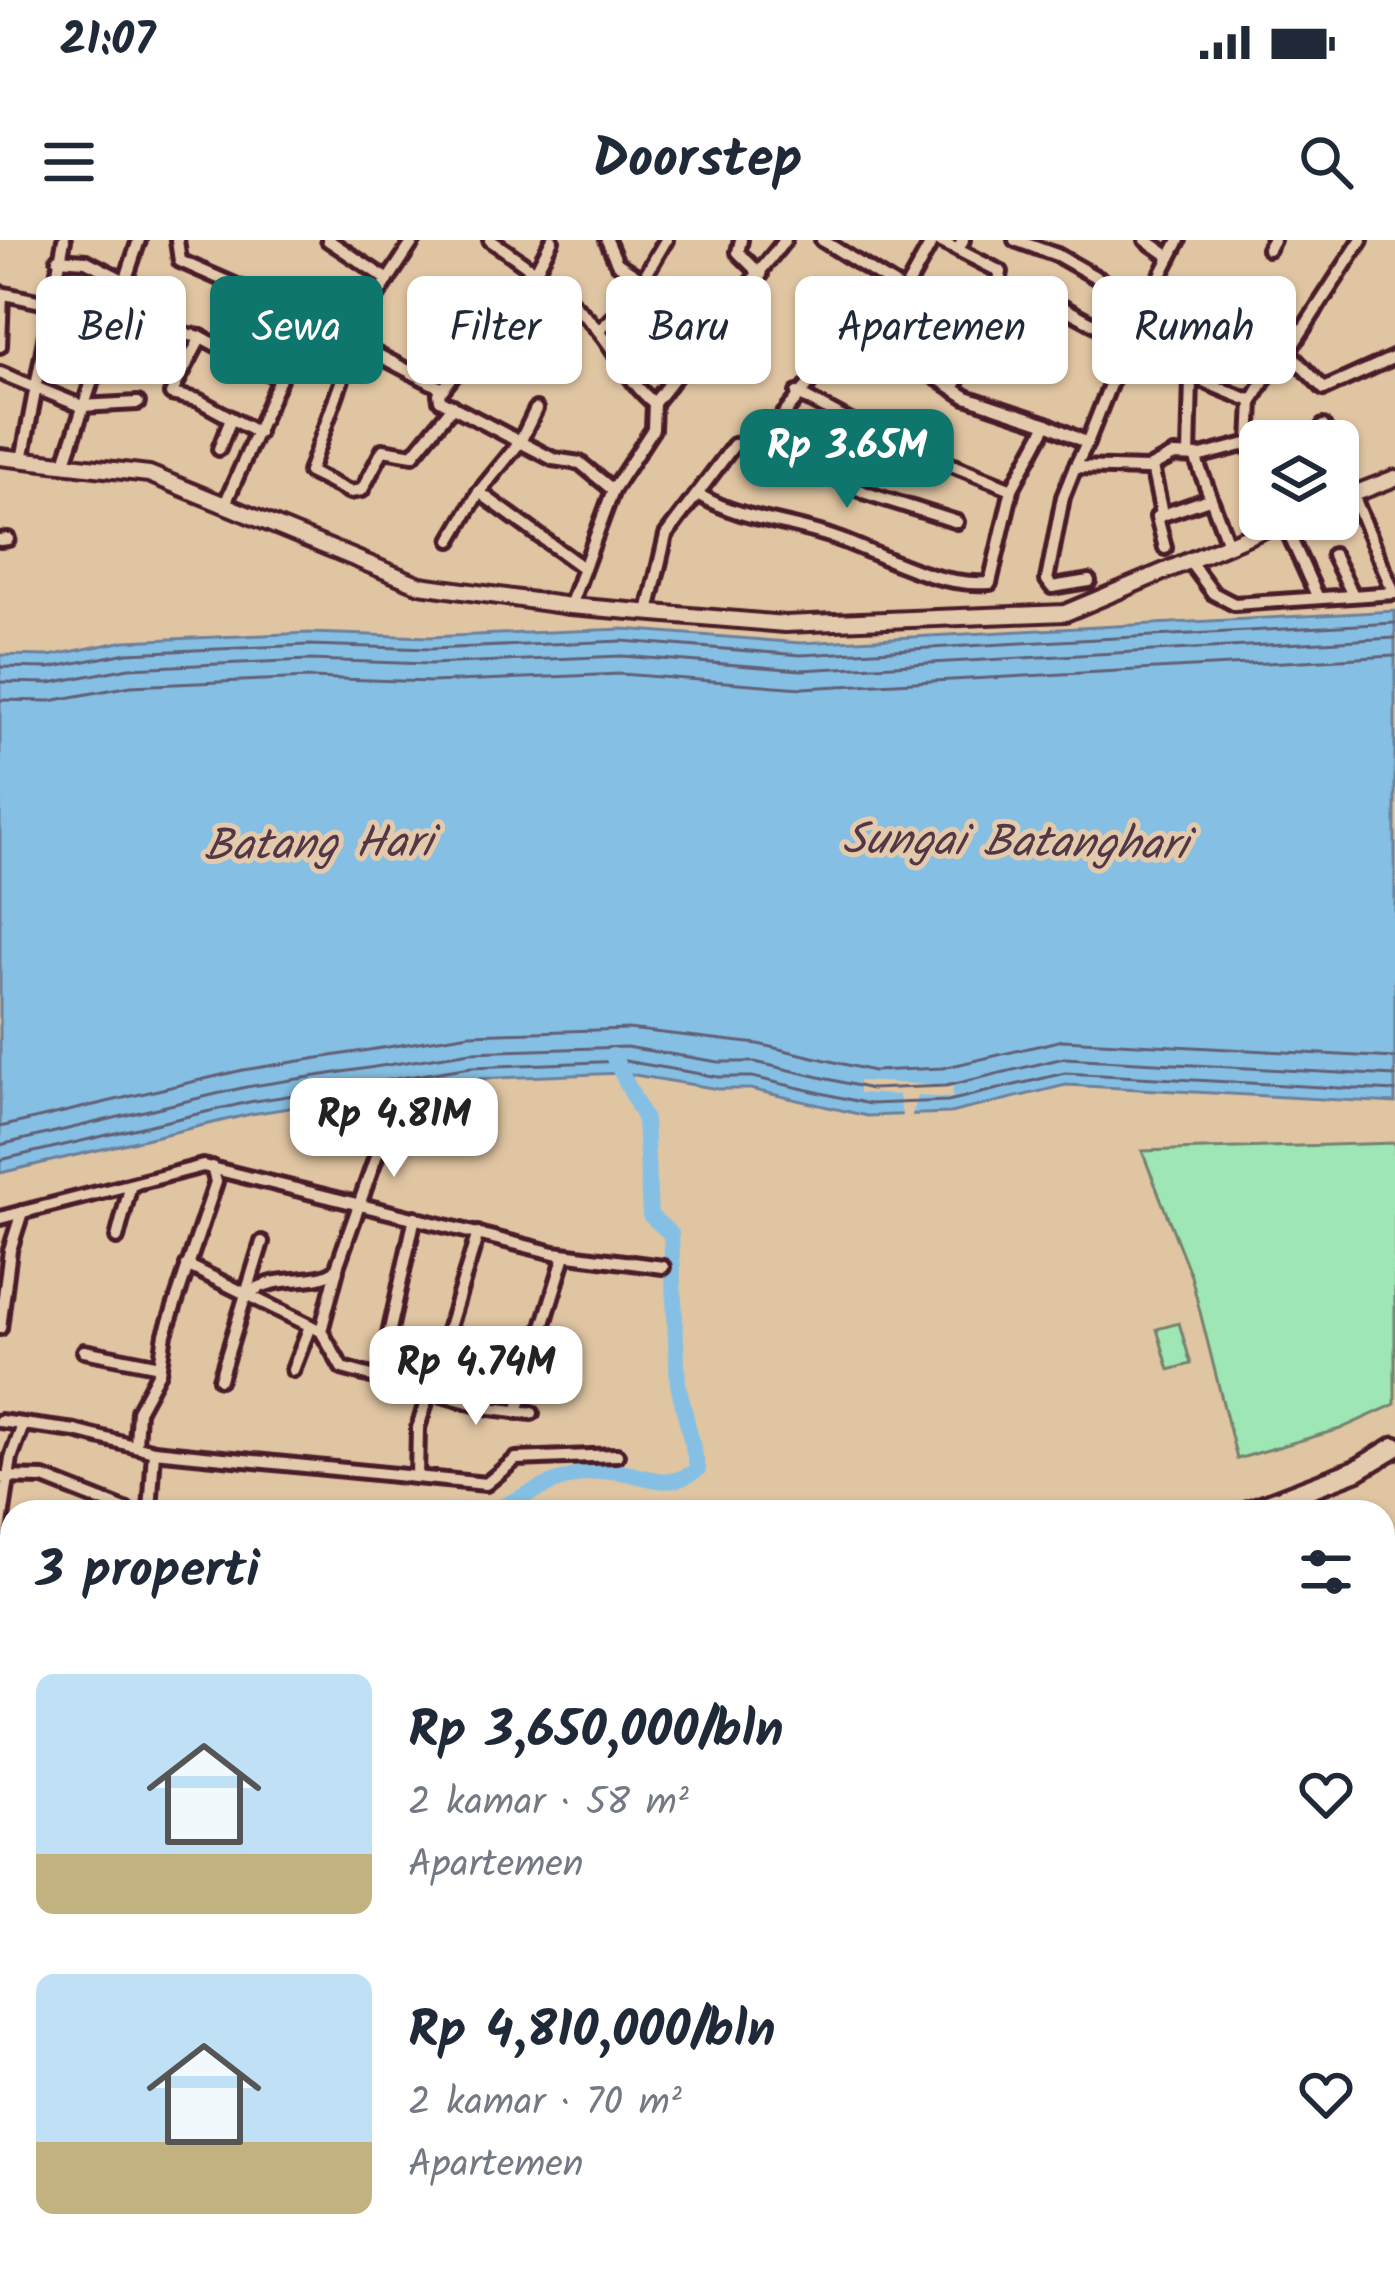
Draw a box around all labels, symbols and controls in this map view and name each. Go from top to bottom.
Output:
text: 21:07 [60,6,155,78]
text: Doorstep [593,119,802,205]
icon: menu [36,129,102,195]
icon: search [1293,129,1359,195]
chip: Beli [36,276,186,384]
chip: Sewa [210,276,383,384]
chip: Filter [407,276,582,384]
chip: Baru [606,276,771,384]
chip: Apartemen [795,276,1068,384]
chip: Rumah [1092,276,1296,384]
pin: Rp 3.65M [723,409,971,511]
text: Rp 3.65M [767,417,927,479]
map controls [1239,420,1359,540]
button: layers [1239,420,1359,540]
water label: Sungai Batanghari [842,805,1197,883]
water label: Batang Hari [203,808,442,884]
pin: Rp 4.81M [270,1078,518,1180]
text: Rp 4.81M [317,1086,471,1148]
pin: Rp 4.74M [352,1326,600,1428]
text: Rp 4.74M [396,1334,556,1396]
text: 3 properti [36,1532,260,1613]
icon: filters [1293,1539,1359,1605]
text: Rp 3,650,000/bln [408,1692,784,1773]
icon: home [132,1722,276,1866]
icon: heart [1293,1761,1359,1827]
text: 2 kamar · 58 m² [408,1773,689,1835]
text: Apartemen [408,1835,584,1897]
text: Rp 4,810,000/bln [408,1992,776,2073]
icon: home [132,2022,276,2166]
icon: heart [1293,2061,1359,2127]
text: 2 kamar · 70 m² [408,2073,682,2135]
text: Apartemen [408,2135,584,2197]

